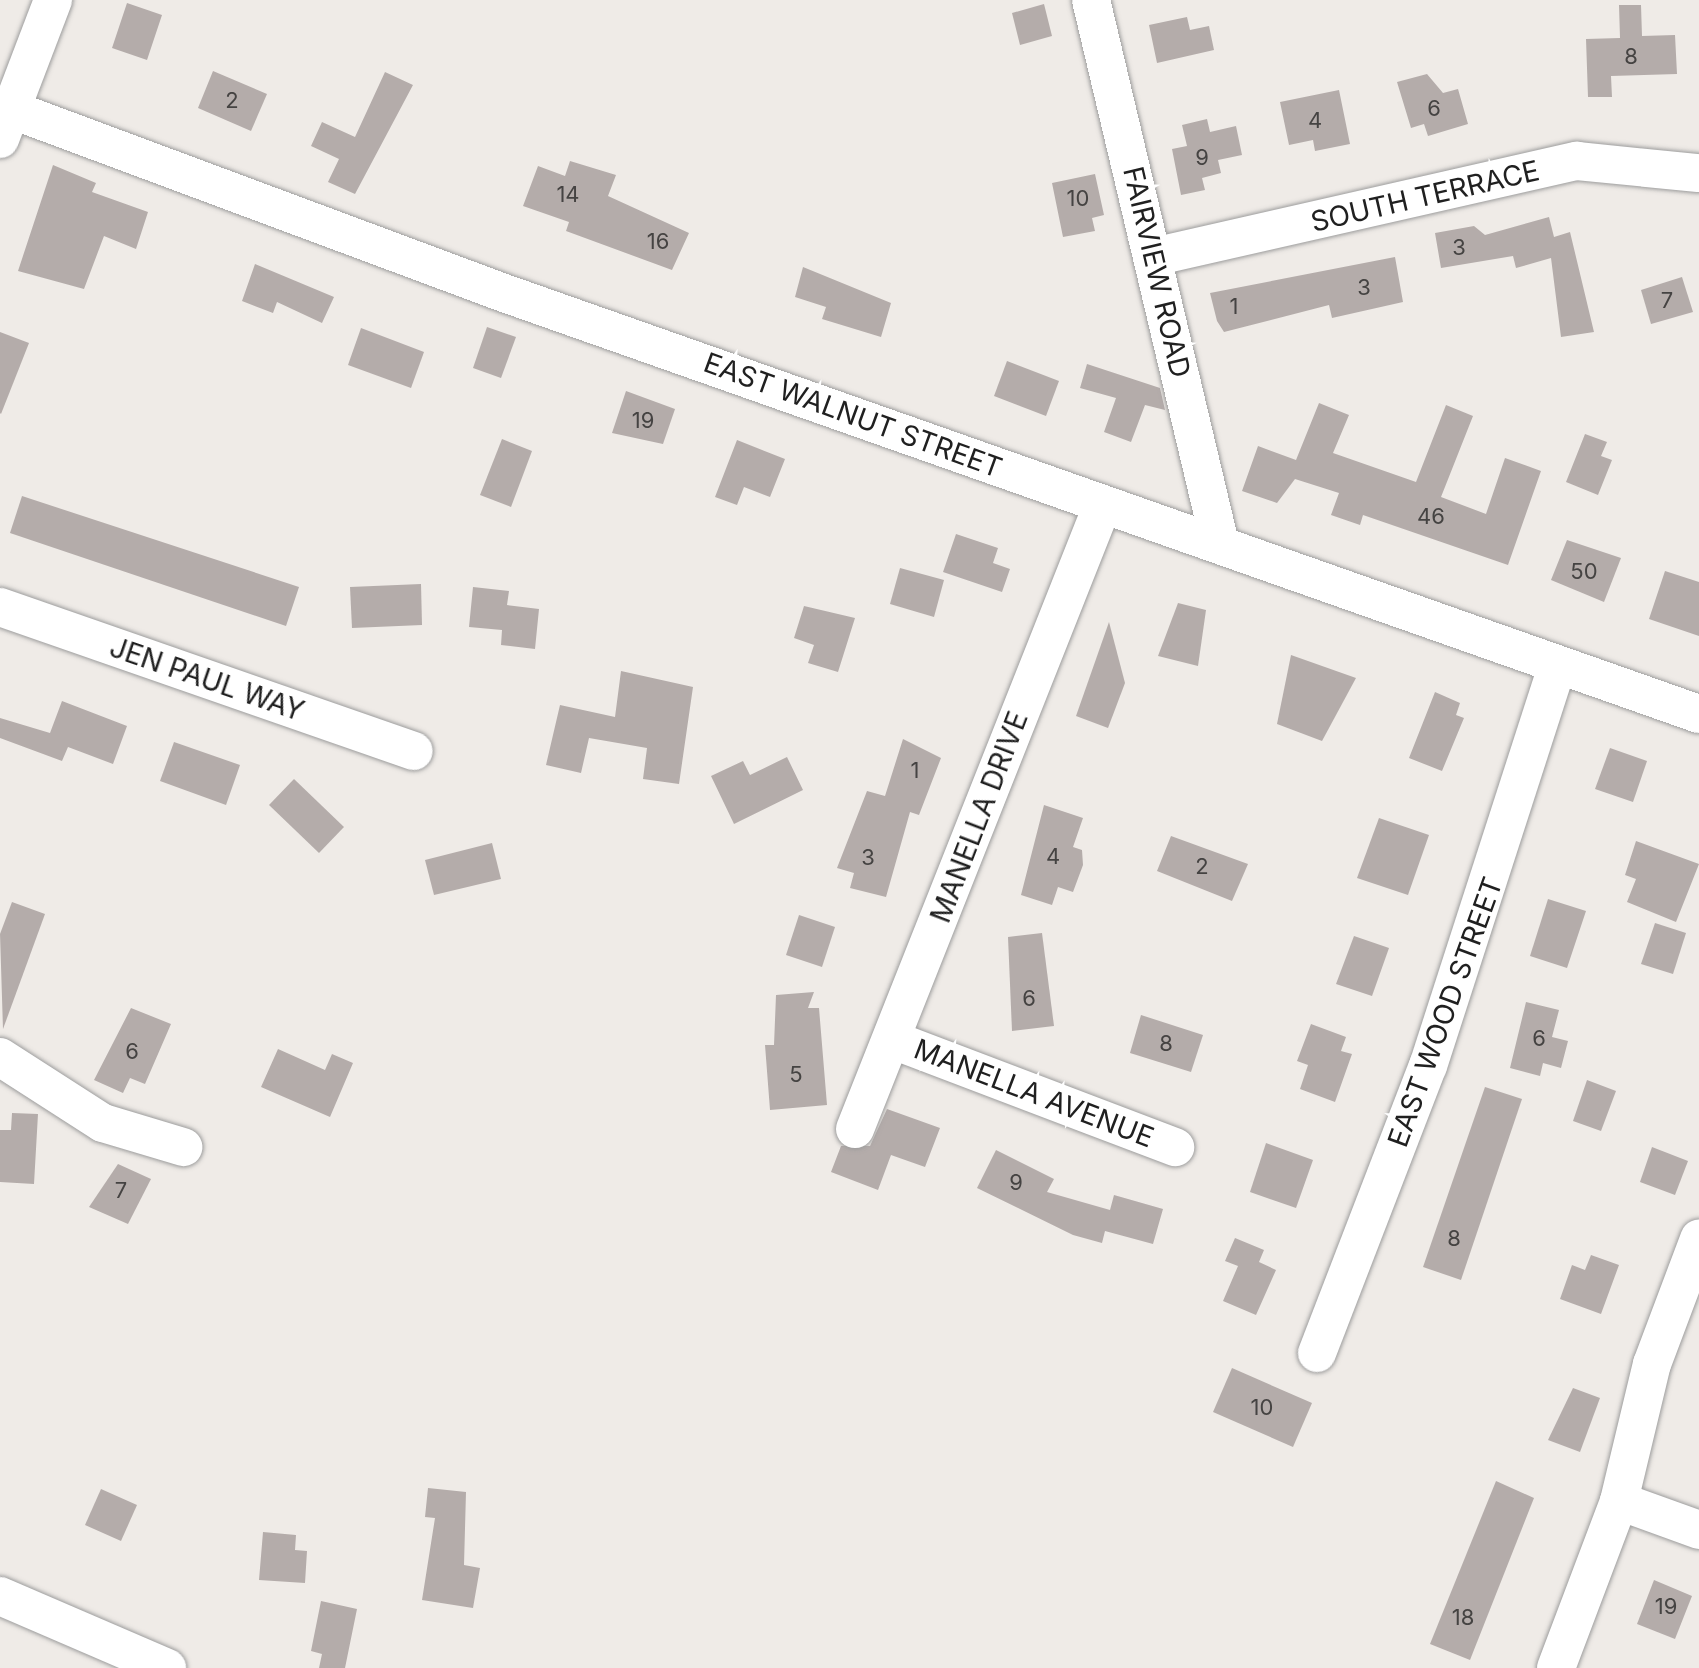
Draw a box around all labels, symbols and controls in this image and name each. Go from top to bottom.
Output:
house number: 8 [1624,44,1638,70]
house number: 2 [225,88,239,114]
house number: 6 [1427,96,1441,122]
house number: 4 [1308,108,1322,134]
house number: 9 [1195,145,1209,171]
street label: SOUTH TERRACE [1307,153,1543,239]
street label: FAIRVIEW ROAD [1116,163,1198,381]
house number: 14 [556,182,580,208]
house number: 10 [1067,186,1089,212]
house number: 16 [647,229,669,255]
house number: 3 [1452,235,1466,261]
house number: 3 [1357,275,1371,301]
house number: 7 [1661,288,1673,314]
house number: 1 [1230,294,1238,320]
street label: EAST WALNUT STREET [699,345,1007,485]
house number: 19 [632,408,654,434]
house number: 46 [1417,504,1445,530]
house number: 50 [1570,559,1598,585]
street label: JEN PAUL WAY [105,630,309,728]
street label: MANELLA DRIVE [923,707,1035,927]
house number: 1 [911,758,919,784]
house number: 4 [1046,844,1060,870]
house number: 3 [861,845,875,871]
house number: 2 [1195,854,1209,880]
street label: EAST WOOD STREET [1381,873,1509,1151]
house number: 6 [1022,986,1036,1012]
house number: 6 [1532,1026,1546,1052]
house number: 8 [1159,1031,1173,1057]
street label: MANELLA AVENUE [910,1032,1158,1154]
house number: 6 [125,1039,139,1065]
house number: 5 [789,1062,803,1088]
house number: 9 [1009,1170,1023,1196]
house number: 7 [115,1178,127,1204]
house number: 8 [1447,1226,1461,1252]
house number: 10 [1251,1395,1273,1421]
house number: 19 [1655,1594,1677,1620]
house number: 18 [1452,1605,1474,1631]

